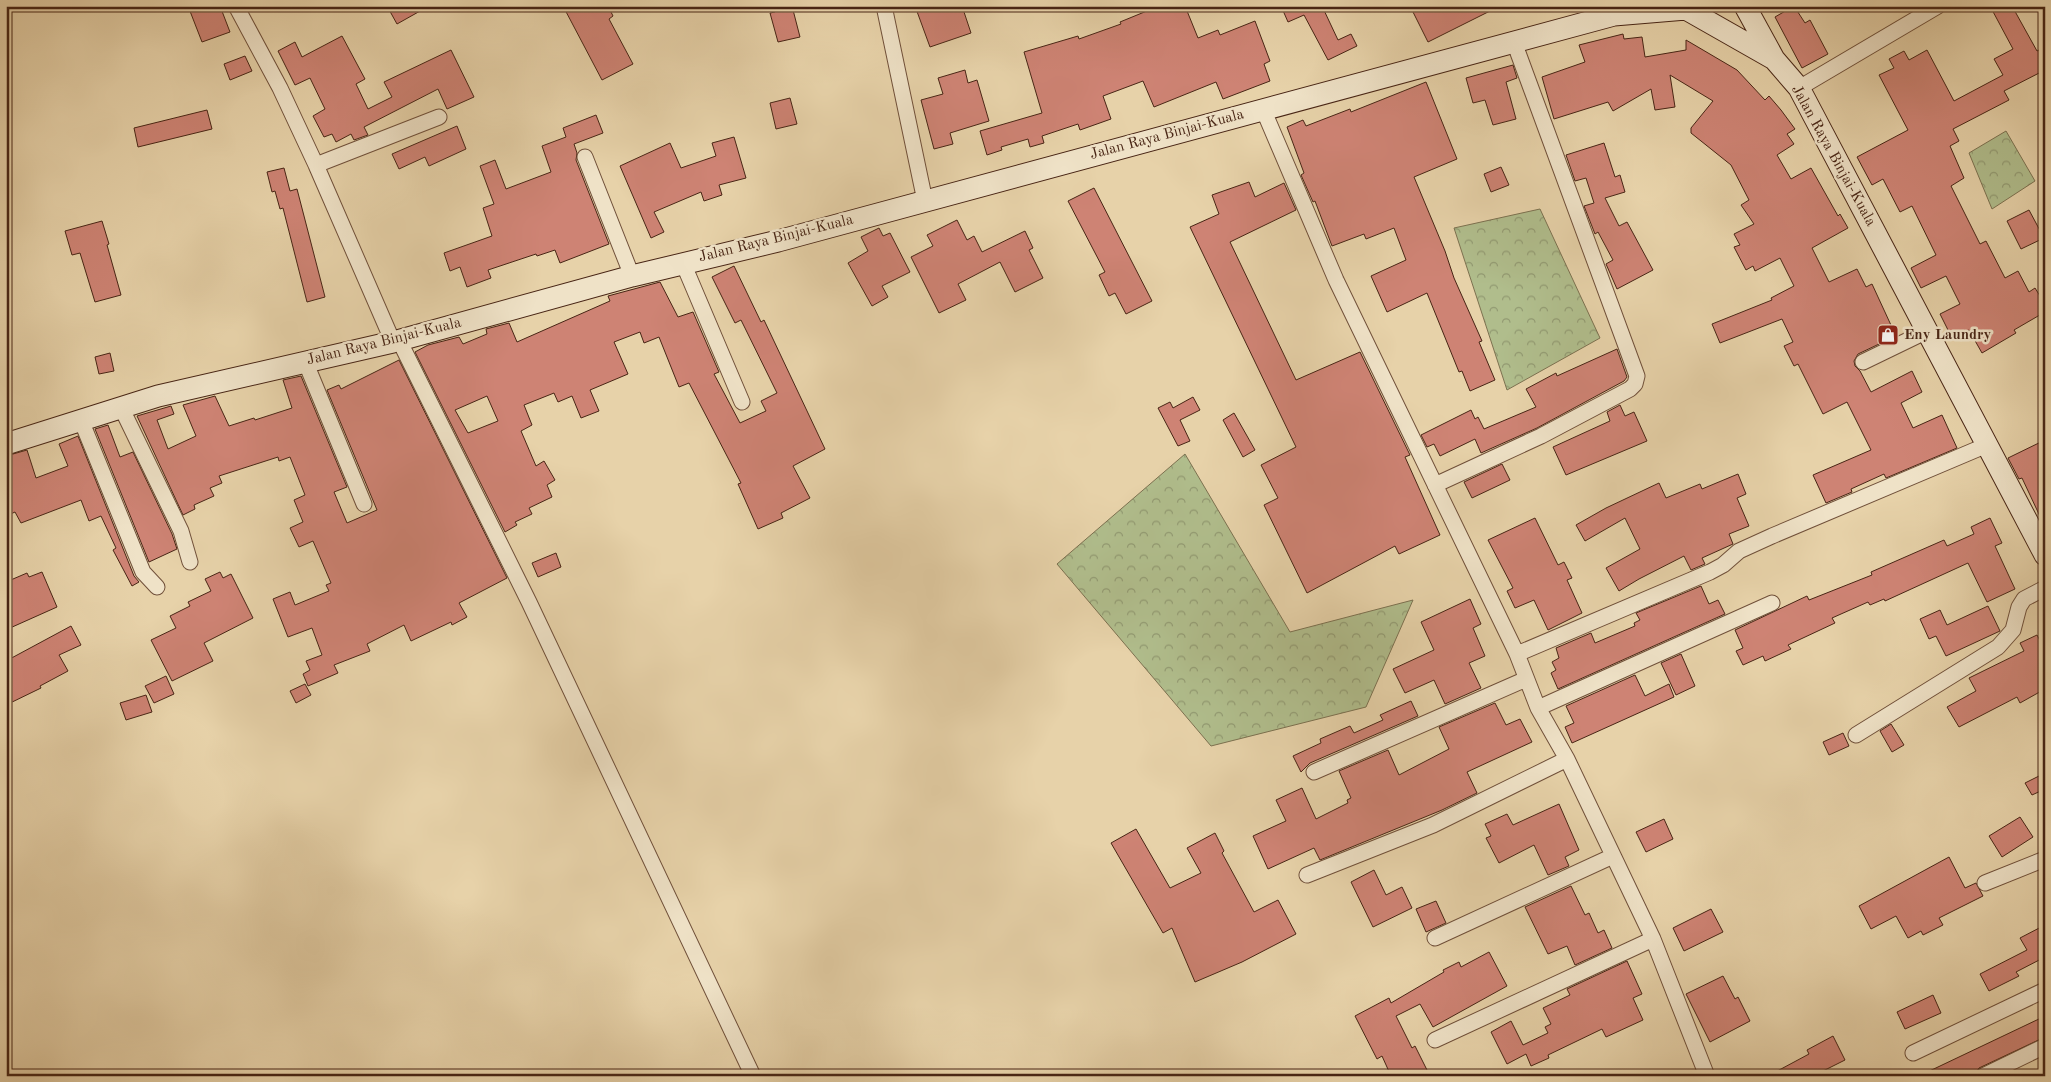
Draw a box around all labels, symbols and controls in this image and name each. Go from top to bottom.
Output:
street label: Jalan Raya Binjai-Kuala [1788,83,1878,230]
street label: Jalan Raya Binjai-Kuala [1088,107,1246,163]
street label: Jalan Raya Binjai-Kuala [697,212,855,265]
street label: Jalan Raya Binjai-Kuala [305,315,463,368]
shop icon: Eny Laundry [1876,323,1900,347]
place label: Eny Laundry [1904,328,1992,343]

